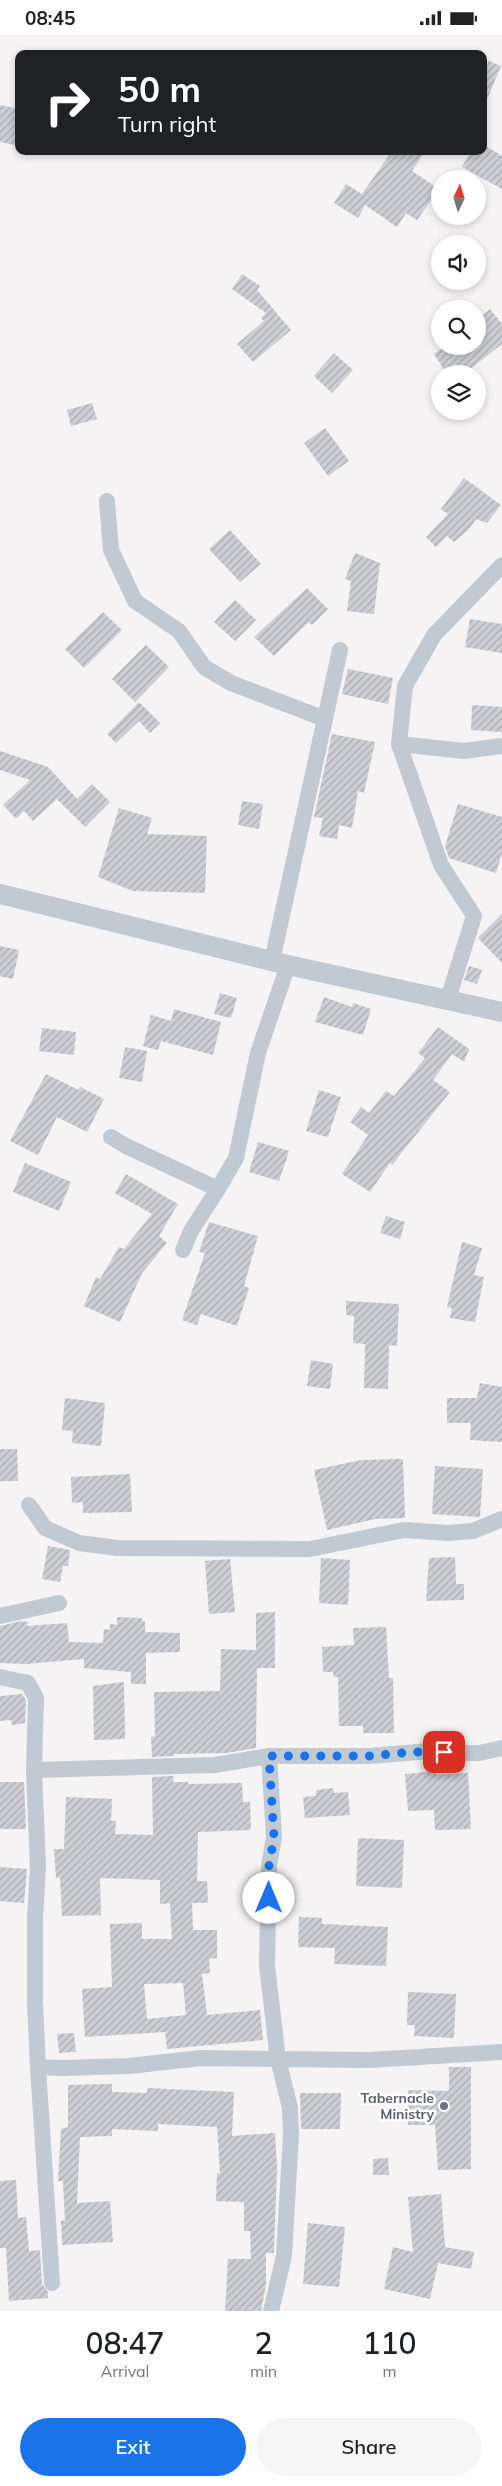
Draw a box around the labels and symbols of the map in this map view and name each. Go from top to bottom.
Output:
north arrow [431,170,486,225]
pin [423,1731,465,1773]
position arrow [242,1871,294,1923]
place label: Tabernacle Ministry [360,2089,434,2123]
marker: Tabernacle Ministry [438,2100,450,2112]

